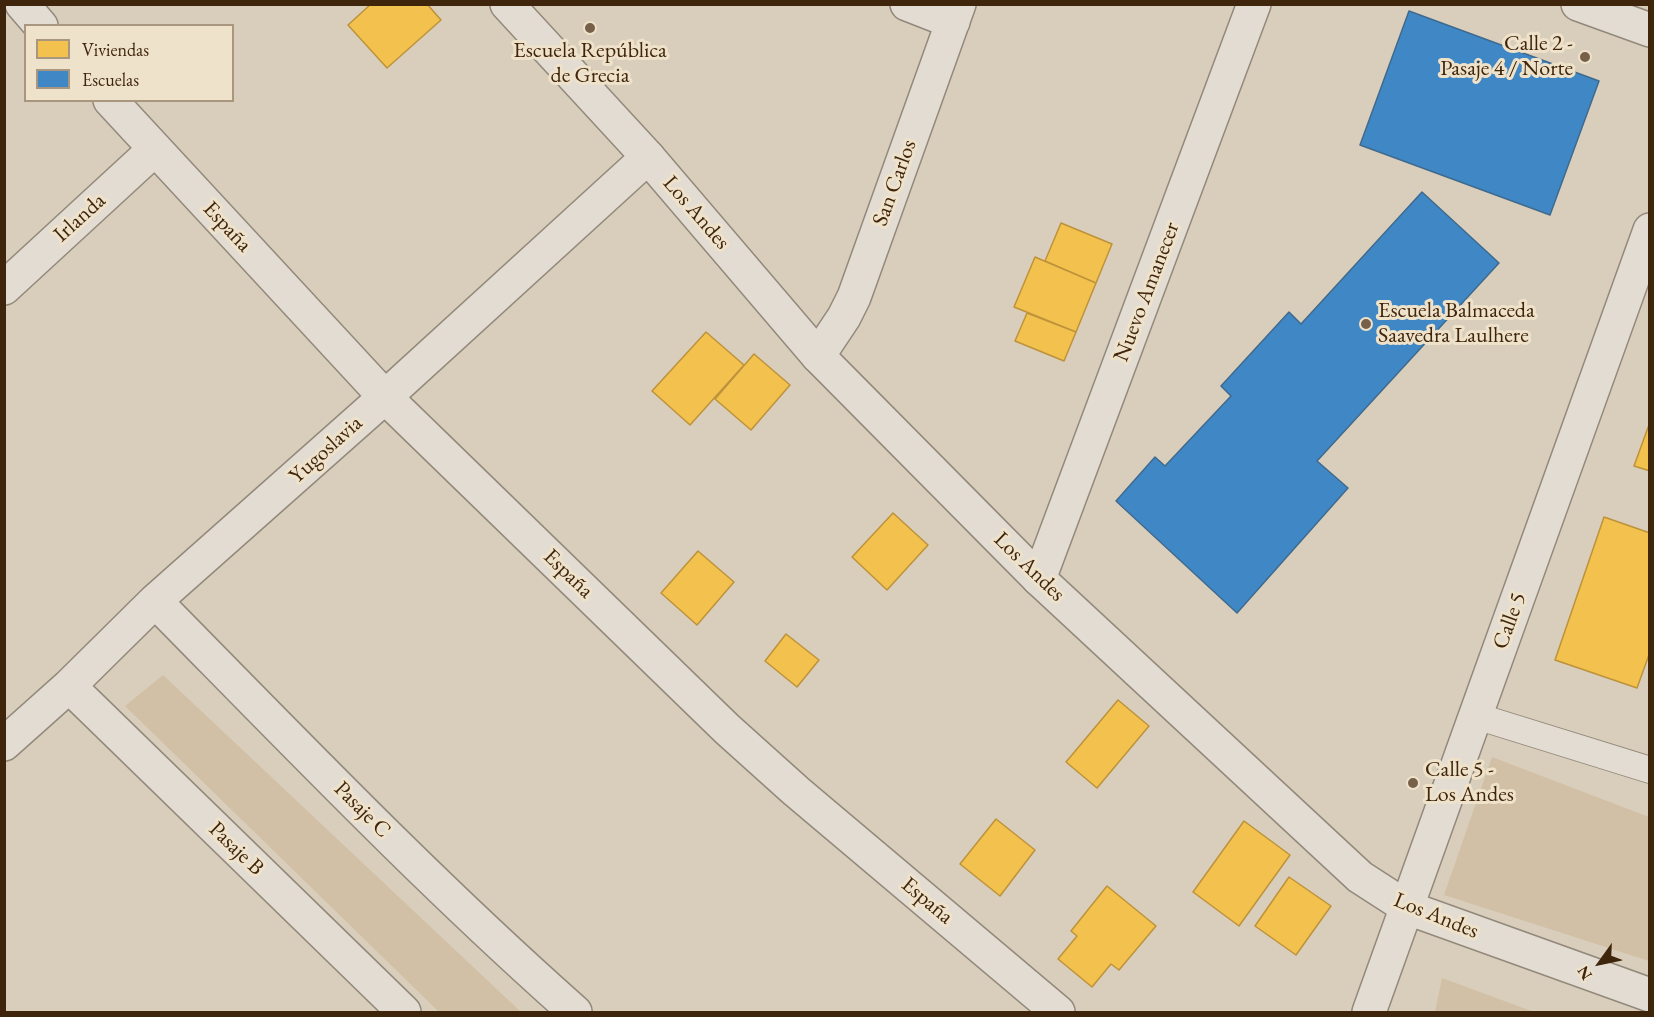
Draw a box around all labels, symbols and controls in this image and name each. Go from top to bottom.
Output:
marker: Escuela República de Grecia [583,21,597,35]
legend [24,24,234,102]
place label: Calle 2 - Pasaje 4 / Norte [1440,31,1573,82]
text: Viviendas [82,38,149,61]
place label: Escuela República de Grecia [513,38,667,90]
marker: Calle 2 - Pasaje 4 / Norte [1578,50,1592,64]
text: Escuelas [82,68,139,91]
street label: San Carlos [867,136,923,230]
street label: Los Andes [657,171,735,255]
street label: Irlanda [49,188,111,248]
street label: España [197,196,257,258]
street label: Nuevo Amanecer [1108,218,1186,366]
place label: Escuela Balmaceda Saavedra Laulhere [1378,298,1535,350]
marker: Escuela Balmaceda Saavedra Laulhere [1359,317,1373,331]
street label: Yugoslavia [284,410,368,490]
street label: Los Andes [988,527,1070,607]
street label: España [537,544,599,604]
street label: Calle 5 [1488,589,1532,653]
place label: Calle 5 - Los Andes [1425,757,1514,808]
street label: Pasaje C [328,776,396,844]
marker: Calle 5 - Los Andes [1406,776,1420,790]
street label: Pasaje B [203,816,269,882]
street label: España [896,872,958,930]
street label: Los Andes [1390,887,1482,945]
north arrow [1570,933,1630,993]
text: N [1572,962,1597,984]

